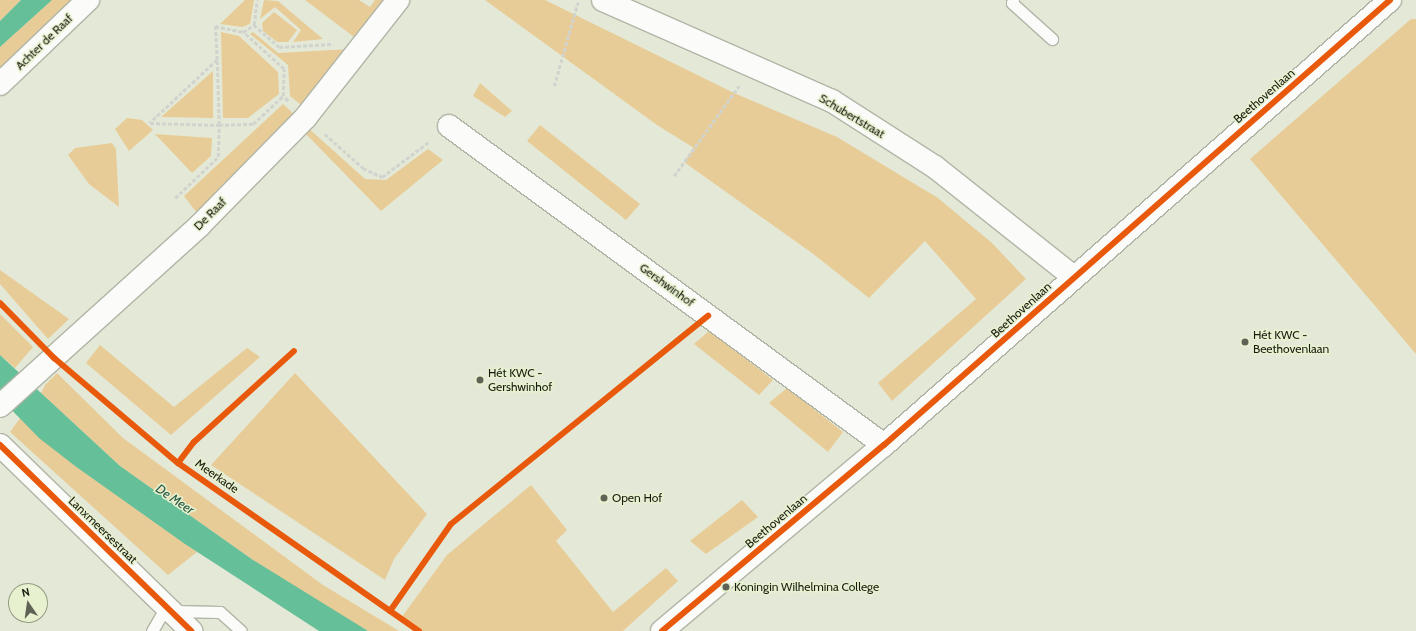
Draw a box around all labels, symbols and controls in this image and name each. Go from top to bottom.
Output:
street label: Achter de Raaf [12,11,76,73]
street label: Beethovenlaan [1231,66,1297,126]
street label: Schubertstraat [817,91,887,141]
street label: De Raaf [191,195,229,233]
street label: Gershwinhof [637,260,697,310]
street label: Beethovenlaan [988,279,1054,341]
place label: Hét KWC - Beethovenlaan [1253,328,1329,356]
marker: Hét KWC - Beethovenlaan [1240,337,1250,347]
place label: Hét KWC - Gershwinhof [488,366,552,394]
marker: Hét KWC - Gershwinhof [475,375,485,385]
street label: Meerkade [193,456,241,496]
water label: De Meer [153,481,197,517]
place label: Open Hof [612,491,662,505]
street label: Beethovenlaan [742,491,810,551]
marker: Open Hof [599,493,609,503]
street label: Lanxmeersestraat [66,494,140,566]
place label: Koningin Wilhelmina College [734,580,879,594]
marker: Koningin Wilhelmina College [721,582,731,592]
north arrow [8,583,48,623]
text: N [20,585,31,600]

